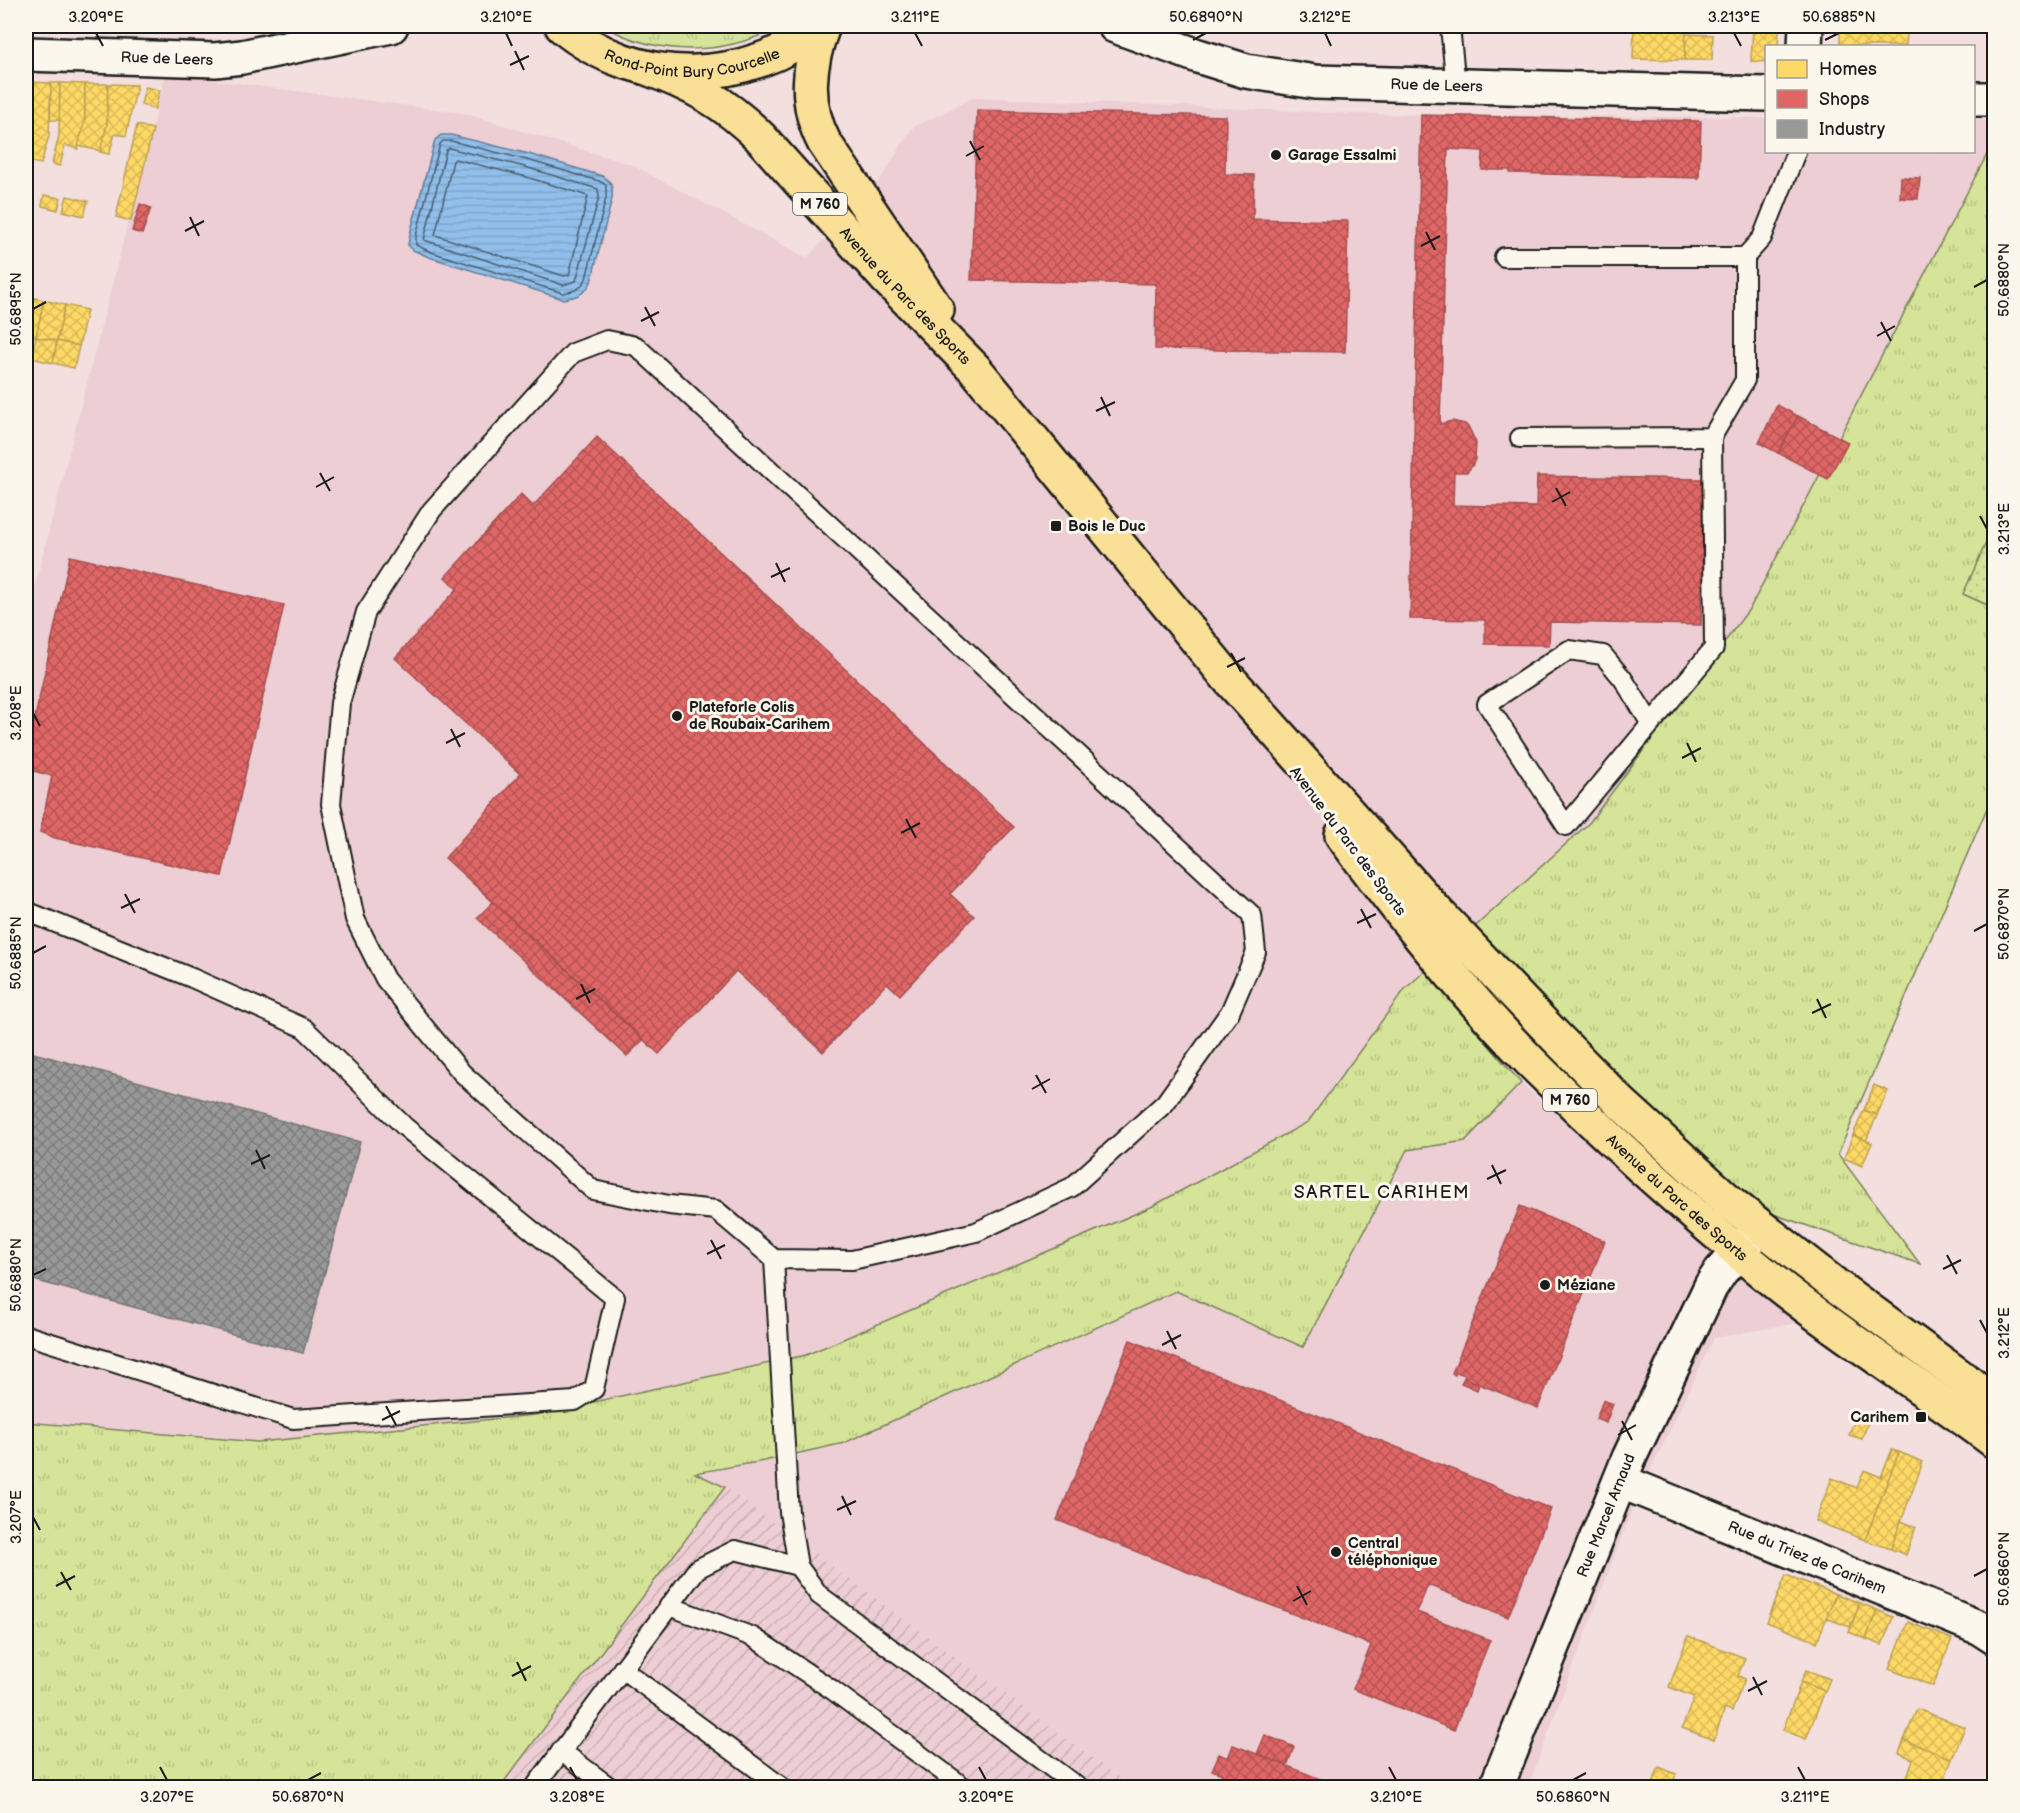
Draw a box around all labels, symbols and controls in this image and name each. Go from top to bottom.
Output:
text: 3.209°E [68,8,124,27]
text: 3.210°E [480,8,532,27]
text: 3.211°E [890,8,940,27]
text: 50.6890°N [1169,8,1243,27]
text: 3.212°E [1299,8,1351,27]
text: 3.213°E [1708,8,1760,27]
text: 50.6885°N [1802,8,1876,27]
street label: Rond-Point Bury Courcelle [602,41,782,59]
text: Rond-Point Bury Courcelle [601,44,783,82]
legend [1765,45,1975,153]
street label: Rue de Leers [120,48,214,70]
text: Homes [1819,59,1877,80]
street label: Rue de Leers [1390,75,1484,96]
text: Shops [1819,89,1870,110]
text: Industry [1819,119,1886,140]
place label: Garage Essalmi [1288,146,1396,165]
marker: Garage Essalmi [1269,148,1283,162]
road number: M 760 [793,193,847,215]
street label: Avenue du Parc des Sports [835,223,975,369]
text: 50.6880°N [1995,243,2014,317]
text: 50.6895°N [7,272,26,346]
text: 3.213°E [1995,503,2014,555]
place label: Bois le Duc [1068,517,1146,536]
marker: Bois le Duc [1049,519,1063,533]
text: 3.208°E [7,685,26,741]
place label: Plateforle Colis de Roubaix-Carihem [689,698,830,734]
marker: Plateforle Colis de Roubaix-Carihem [670,709,684,723]
street label: Avenue du Parc des Sports [1285,763,1410,920]
text: 50.6870°N [1995,888,2014,960]
text: 50.6885°N [7,916,26,990]
road number: M 760 [1543,1089,1597,1111]
street label: Avenue du Parc des Sports [1602,1131,1752,1266]
district label: SARTEL CARIHEM [1294,1182,1470,1203]
text: 50.6880°N [7,1238,26,1312]
place label: Méziane [1557,1276,1616,1295]
marker: Méziane [1538,1278,1552,1292]
text: 3.212°E [1995,1307,2014,1359]
place label: Carihem [1850,1408,1909,1427]
marker: Carihem [1914,1410,1928,1424]
street label: Rue Marcel Arnaud [1573,1451,1640,1580]
text: 3.207°E [7,1490,26,1544]
street label: Rue du Triez de Carihem [1725,1517,1889,1599]
text: 50.6860°N [1995,1532,2014,1606]
place label: Central téléphonique [1347,1534,1438,1570]
marker: Central téléphonique [1329,1545,1343,1559]
text: 3.207°E [140,1788,194,1807]
text: 50.6870°N [272,1788,344,1807]
text: 3.208°E [549,1788,605,1807]
text: 3.209°E [958,1788,1014,1807]
text: 3.210°E [1370,1788,1422,1807]
text: 50.6860°N [1536,1788,1610,1807]
text: 3.211°E [1780,1788,1830,1807]

